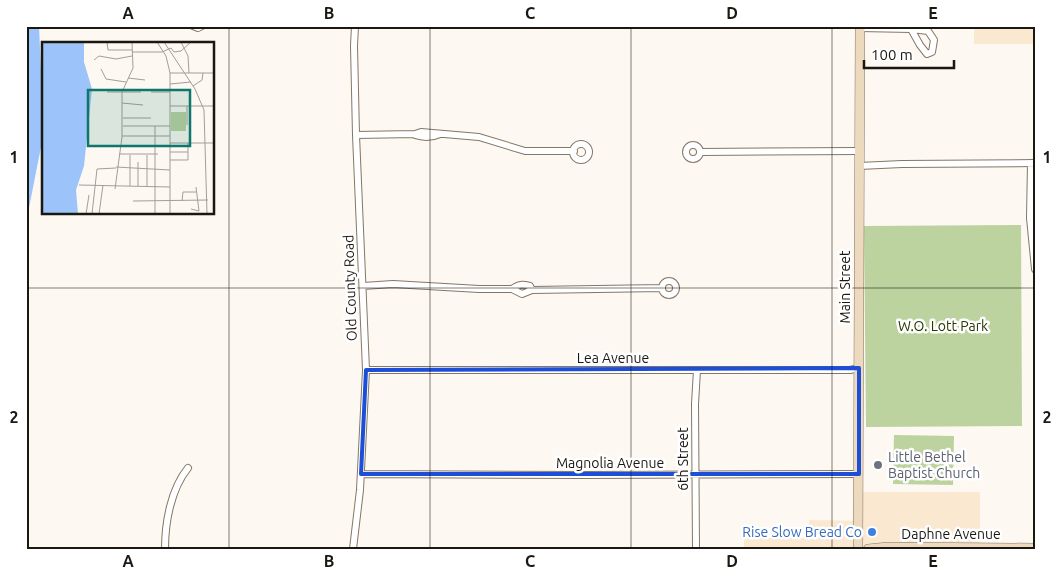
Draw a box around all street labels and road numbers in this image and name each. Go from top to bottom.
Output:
street label: Old County Road [340,235,360,341]
street label: Main Street [837,250,853,324]
street label: Lea Avenue [577,350,649,366]
street label: 6th Street [675,427,691,491]
street label: Magnolia Avenue [556,455,664,471]
street label: Daphne Avenue [901,526,1001,542]

